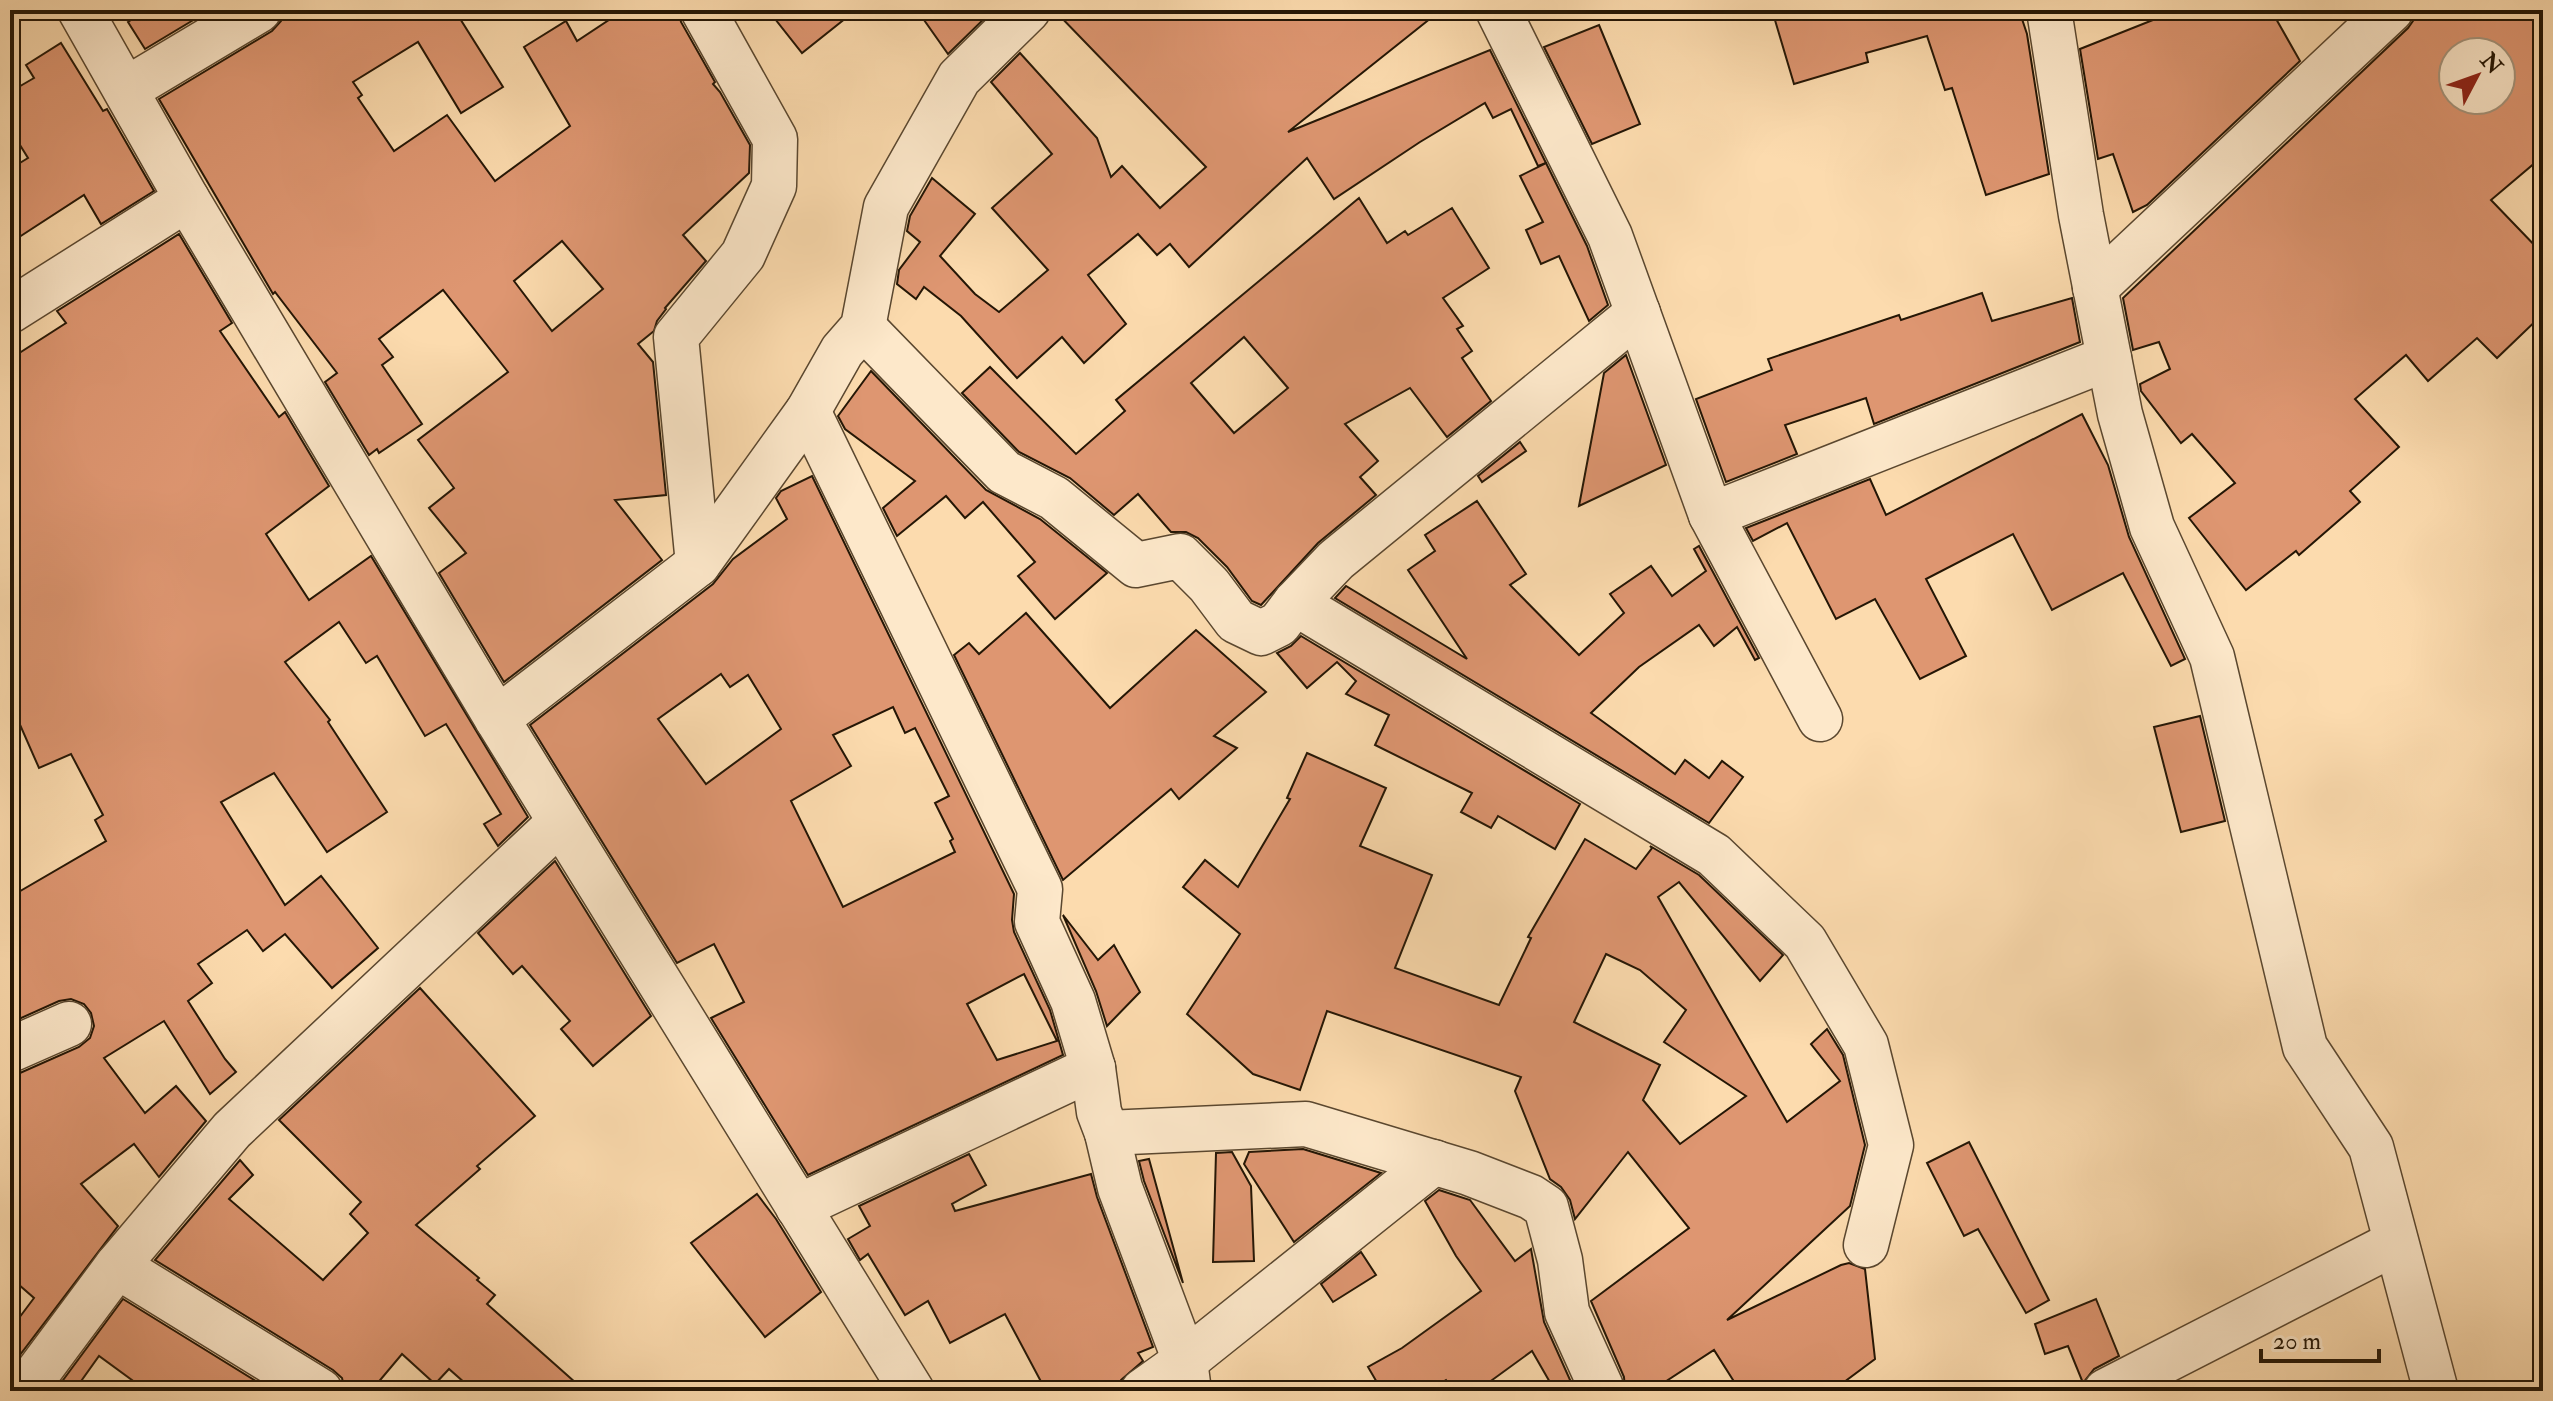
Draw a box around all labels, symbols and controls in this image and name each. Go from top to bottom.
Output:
north arrow [2437,36,2517,116]
text: N [2474,46,2509,80]
scale bar [2261,1313,2379,1363]
text: 20 m [2273,1326,2322,1357]

